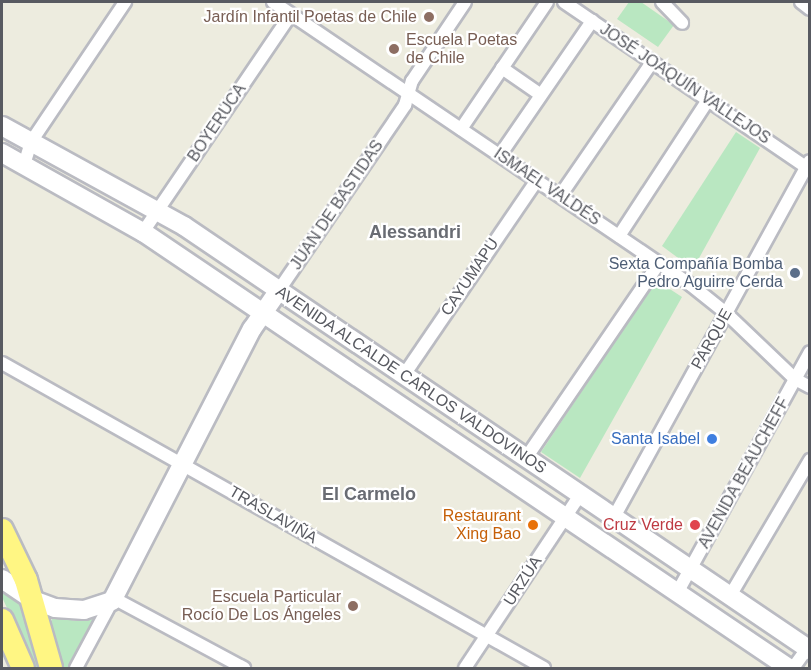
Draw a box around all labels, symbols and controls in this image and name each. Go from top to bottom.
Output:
place label: Jardín Infantil Poetas de Chile [204,7,417,27]
marker: Jardín Infantil Poetas de Chile [422,10,436,24]
street label: JOSÉ JOAQUÍN VALLEJOS [596,20,774,148]
place label: Escuela Poetas de Chile [406,30,517,68]
marker: Escuela Poetas de Chile [387,42,401,56]
street label: BOYERUCA [184,80,250,166]
street label: JUAN DE BASTIDAS [287,137,387,273]
street label: ISMAEL VALDÉS [490,144,604,230]
district label: Alessandri [369,221,461,243]
street label: CAYUMAPU [437,235,503,319]
place label: Sexta Compañía Bomba Pedro Aguirre Cerda [609,254,783,292]
marker: Sexta Compañía Bomba Pedro Aguirre Cerda [788,266,802,280]
street label: AVENIDA ALCALDE CARLOS VALDOVINOS [271,281,551,479]
street label: PARQUE [688,305,736,373]
street label: AVENIDA BEAUCHEFF [694,394,794,552]
place label: Santa Isabel [611,429,700,449]
marker: Santa Isabel [705,432,719,446]
street label: TRASLAVIÑA [226,482,320,548]
district label: El Carmelo [322,483,416,505]
place label: Restaurant Xing Bao [443,506,521,544]
place label: Cruz Verde [603,515,683,535]
marker: Restaurant Xing Bao [526,518,540,532]
marker: Cruz Verde [688,518,702,532]
street label: URZÚA [500,553,546,609]
place label: Escuela Particular Rocío De Los Ángeles [182,587,341,625]
marker: Escuela Particular Rocío De Los Ángeles [346,599,360,613]

